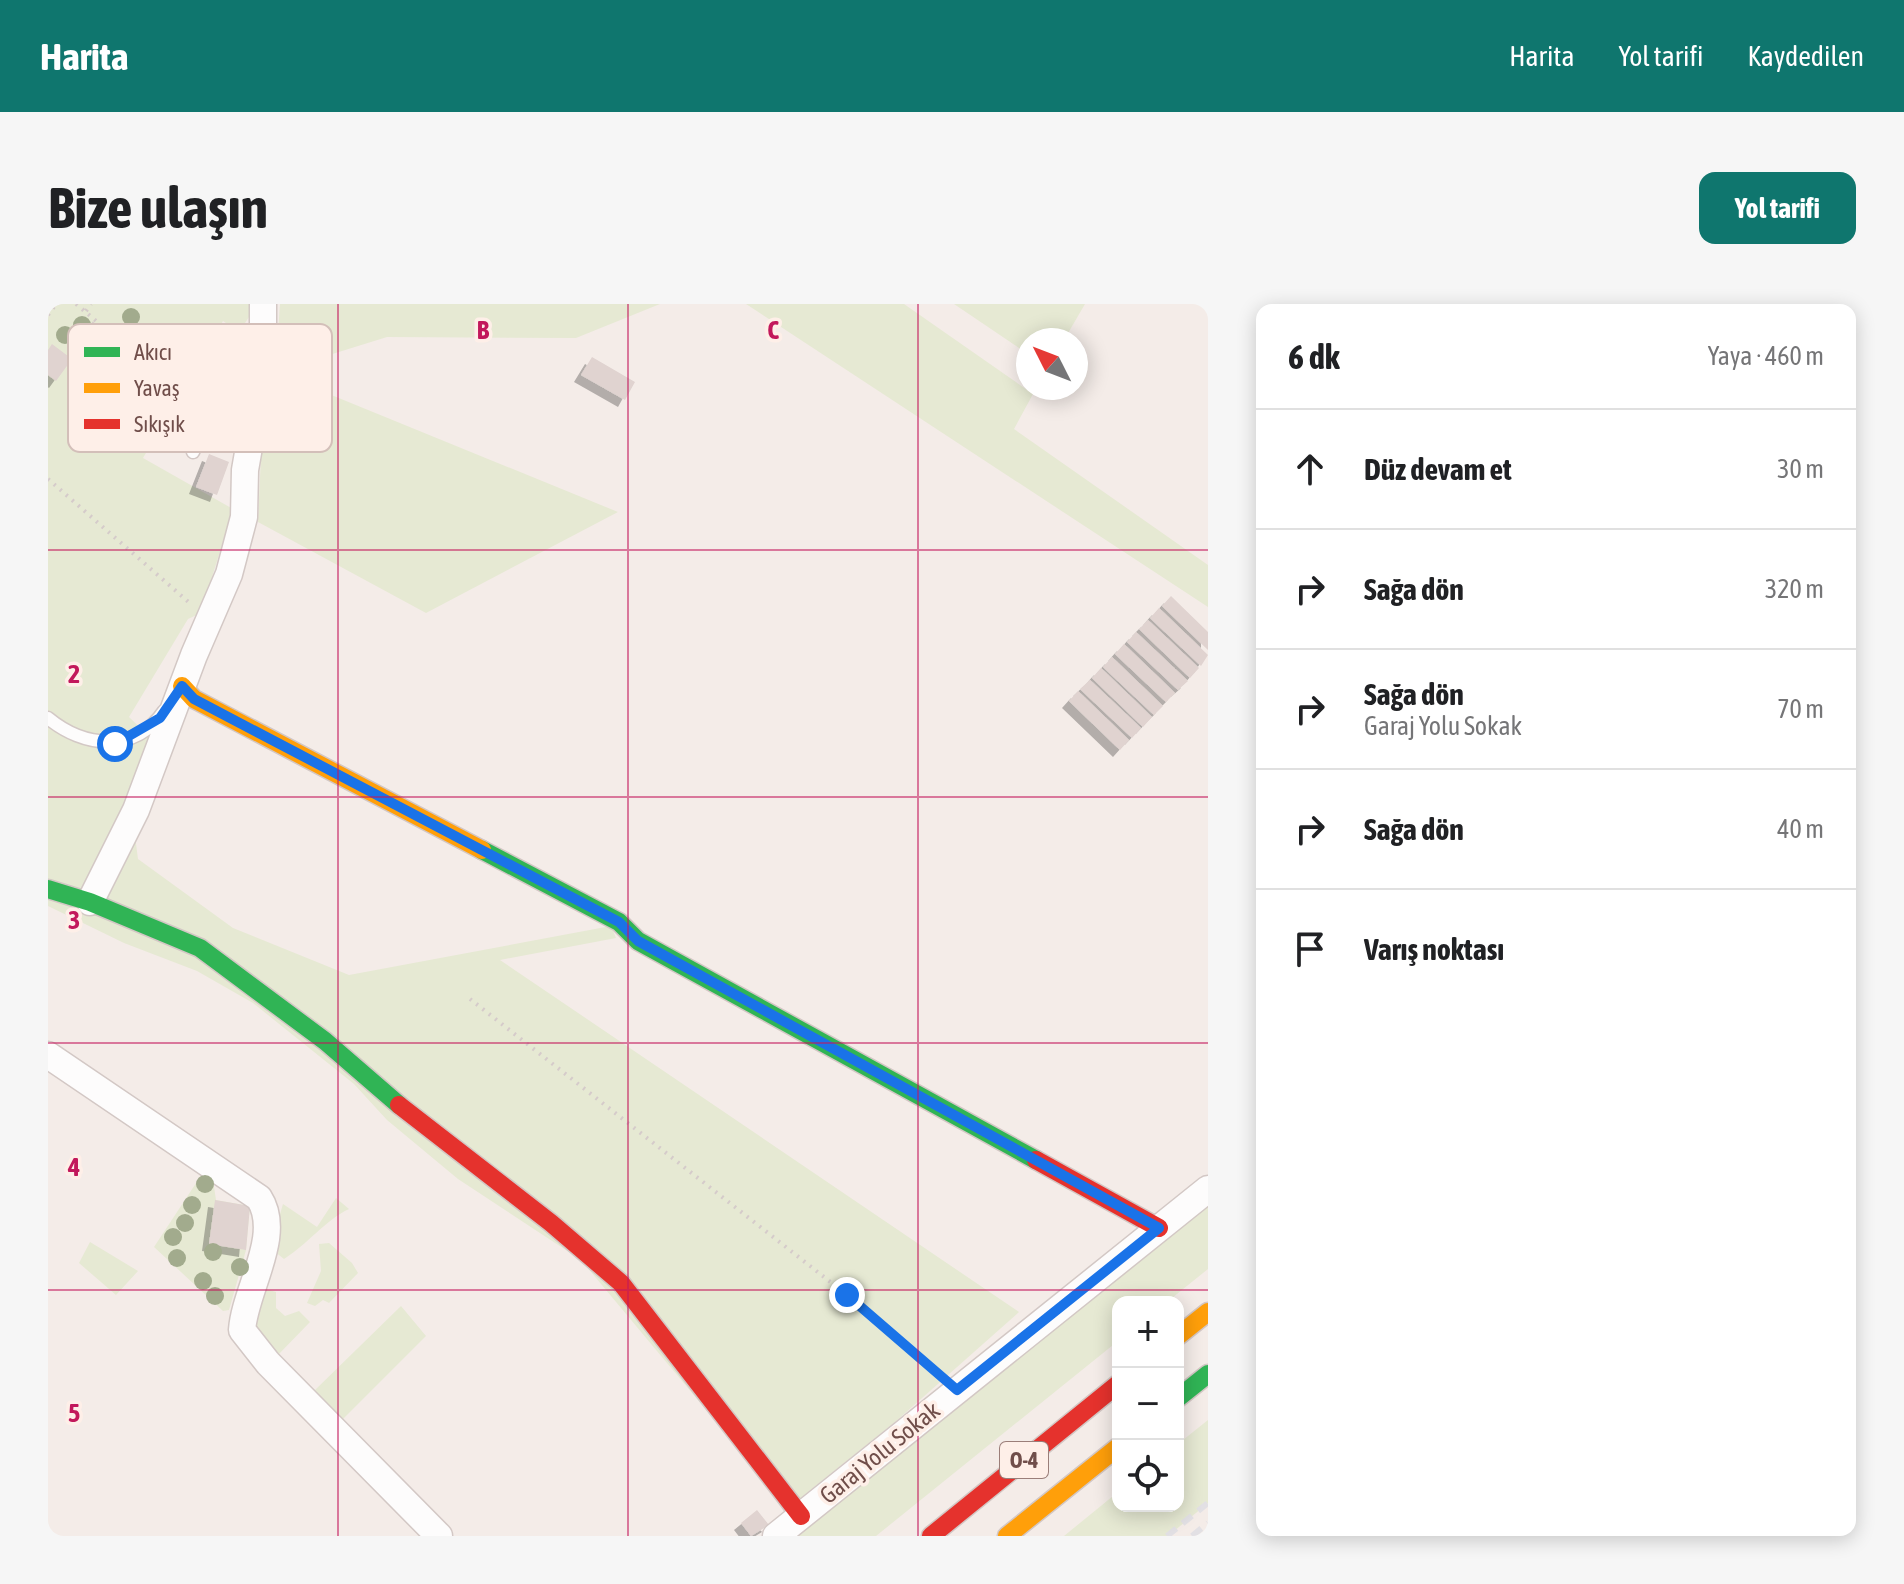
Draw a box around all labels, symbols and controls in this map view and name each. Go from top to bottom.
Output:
text: Harita [40,35,128,78]
text: Harita [1509,40,1574,72]
text: Yol tarifi [1618,40,1704,72]
text: Kaydedilen [1748,40,1864,72]
button: Yol tarifi [1699,172,1856,244]
text: Bize ulaşın [48,176,268,240]
text: B [477,315,490,345]
text: C [767,315,779,345]
legend [68,324,332,452]
north arrow [1016,328,1088,400]
text: 6 dk [1288,337,1340,376]
text: Akıcı [134,339,172,365]
text: Yaya · 460 m [1708,341,1824,371]
text: Yavaş [134,375,180,401]
text: Sıkışık [134,411,185,437]
icon: ahead [1288,447,1332,491]
text: Düz devam et [1364,452,1512,486]
text: 30 m [1777,454,1824,484]
icon: right [1288,567,1332,611]
text: Sağa dön [1364,572,1464,606]
text: 320 m [1765,574,1824,604]
text: 2 [68,659,80,689]
text: Sağa dön [1364,677,1464,711]
icon: right [1288,687,1332,731]
text: 70 m [1777,694,1824,724]
text: Garaj Yolu Sokak [1364,711,1522,741]
route start [97,726,133,762]
icon: right [1288,807,1332,851]
text: Sağa dön [1364,812,1464,846]
text: 40 m [1777,814,1824,844]
text: 3 [68,905,80,935]
icon: arrive [1288,927,1332,971]
text: Varış noktası [1364,932,1504,966]
text: 4 [67,1152,80,1182]
route end [829,1277,865,1313]
map controls [1112,1296,1184,1512]
button: + [1112,1296,1184,1368]
button: − [1112,1368,1184,1440]
street label: Garaj Yolu Sokak [815,1396,945,1509]
text: 5 [68,1398,80,1428]
button: locate [1112,1440,1184,1512]
road number: O-4 [1000,1442,1048,1478]

